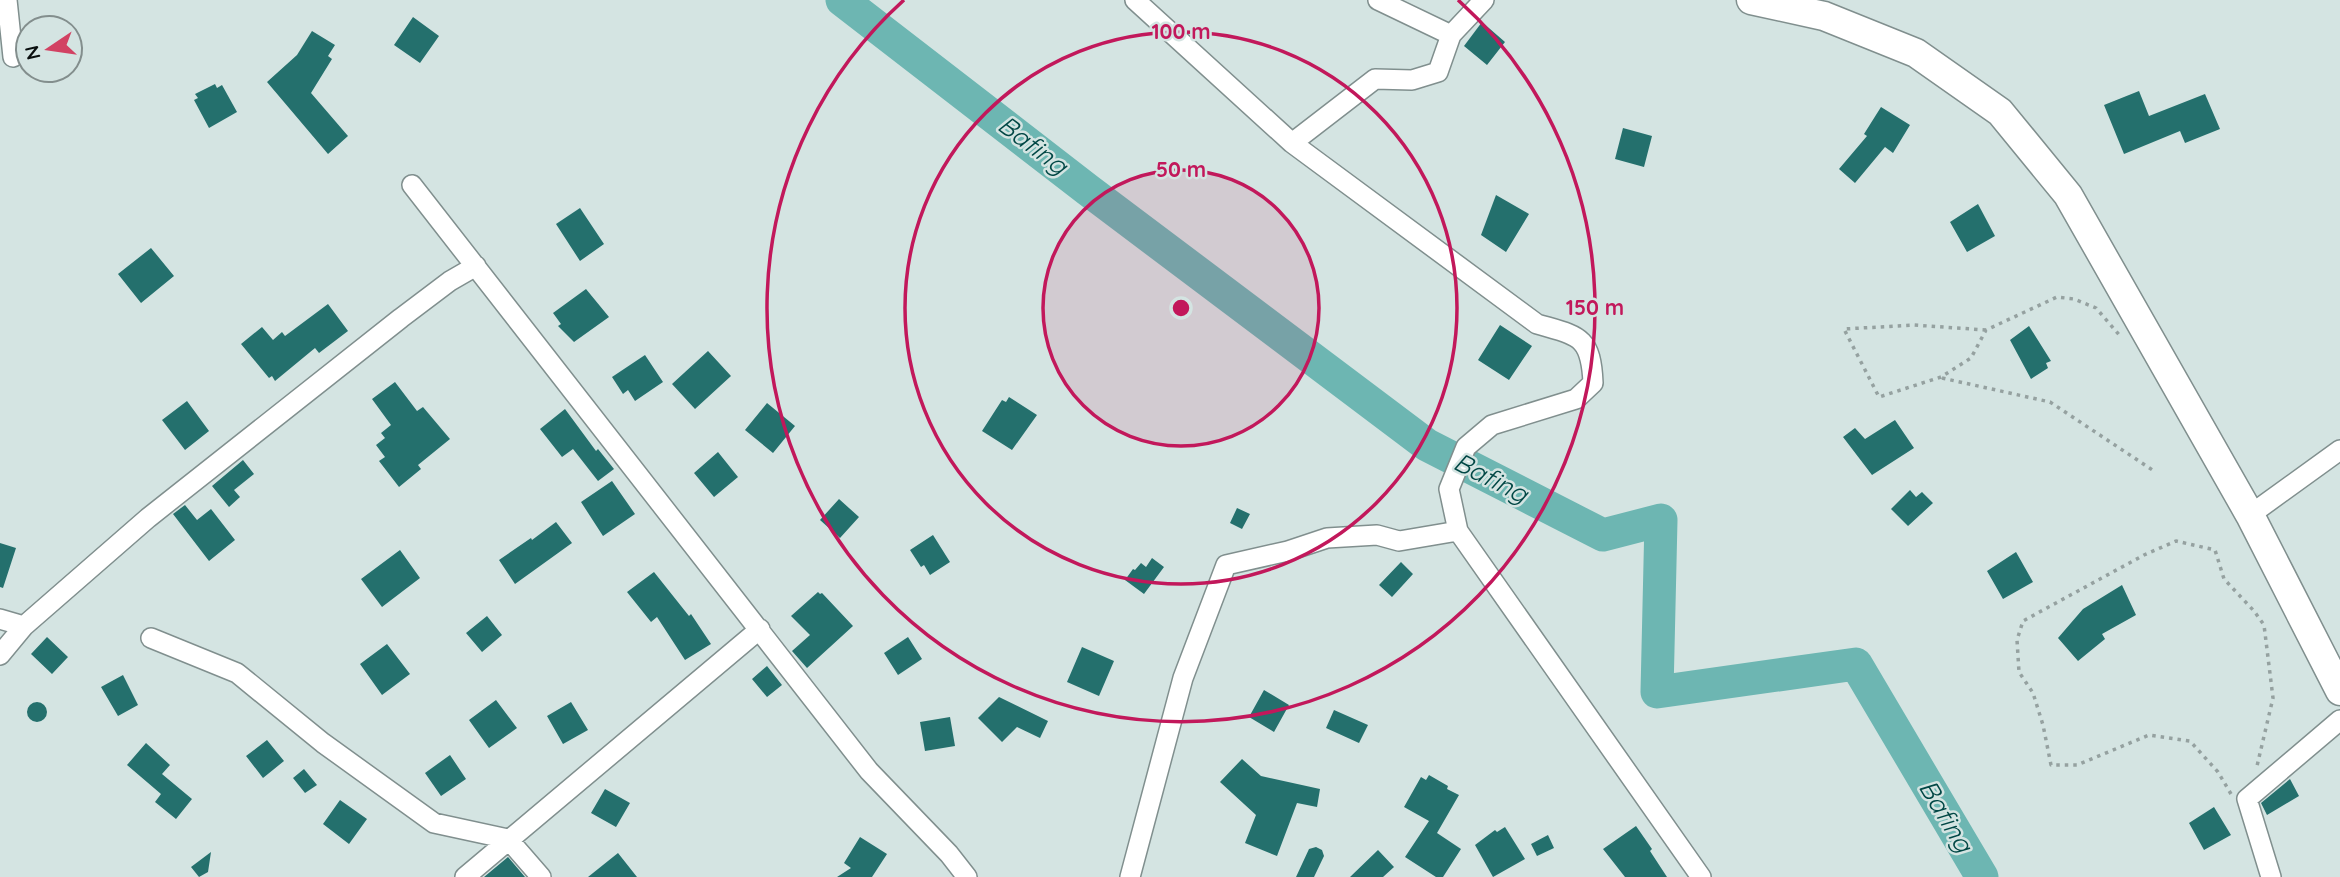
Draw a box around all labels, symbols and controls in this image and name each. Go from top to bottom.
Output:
north arrow [14,14,84,84]
text: 100 m [1151,18,1211,44]
text: N [19,43,46,62]
water label: Bafing [992,108,1076,183]
text: 50 m [1156,156,1206,182]
text: 150 m [1566,294,1624,320]
centre of rings [1169,296,1193,320]
water label: Bafing [1449,445,1535,511]
water label: Bafing [1912,773,1982,860]

